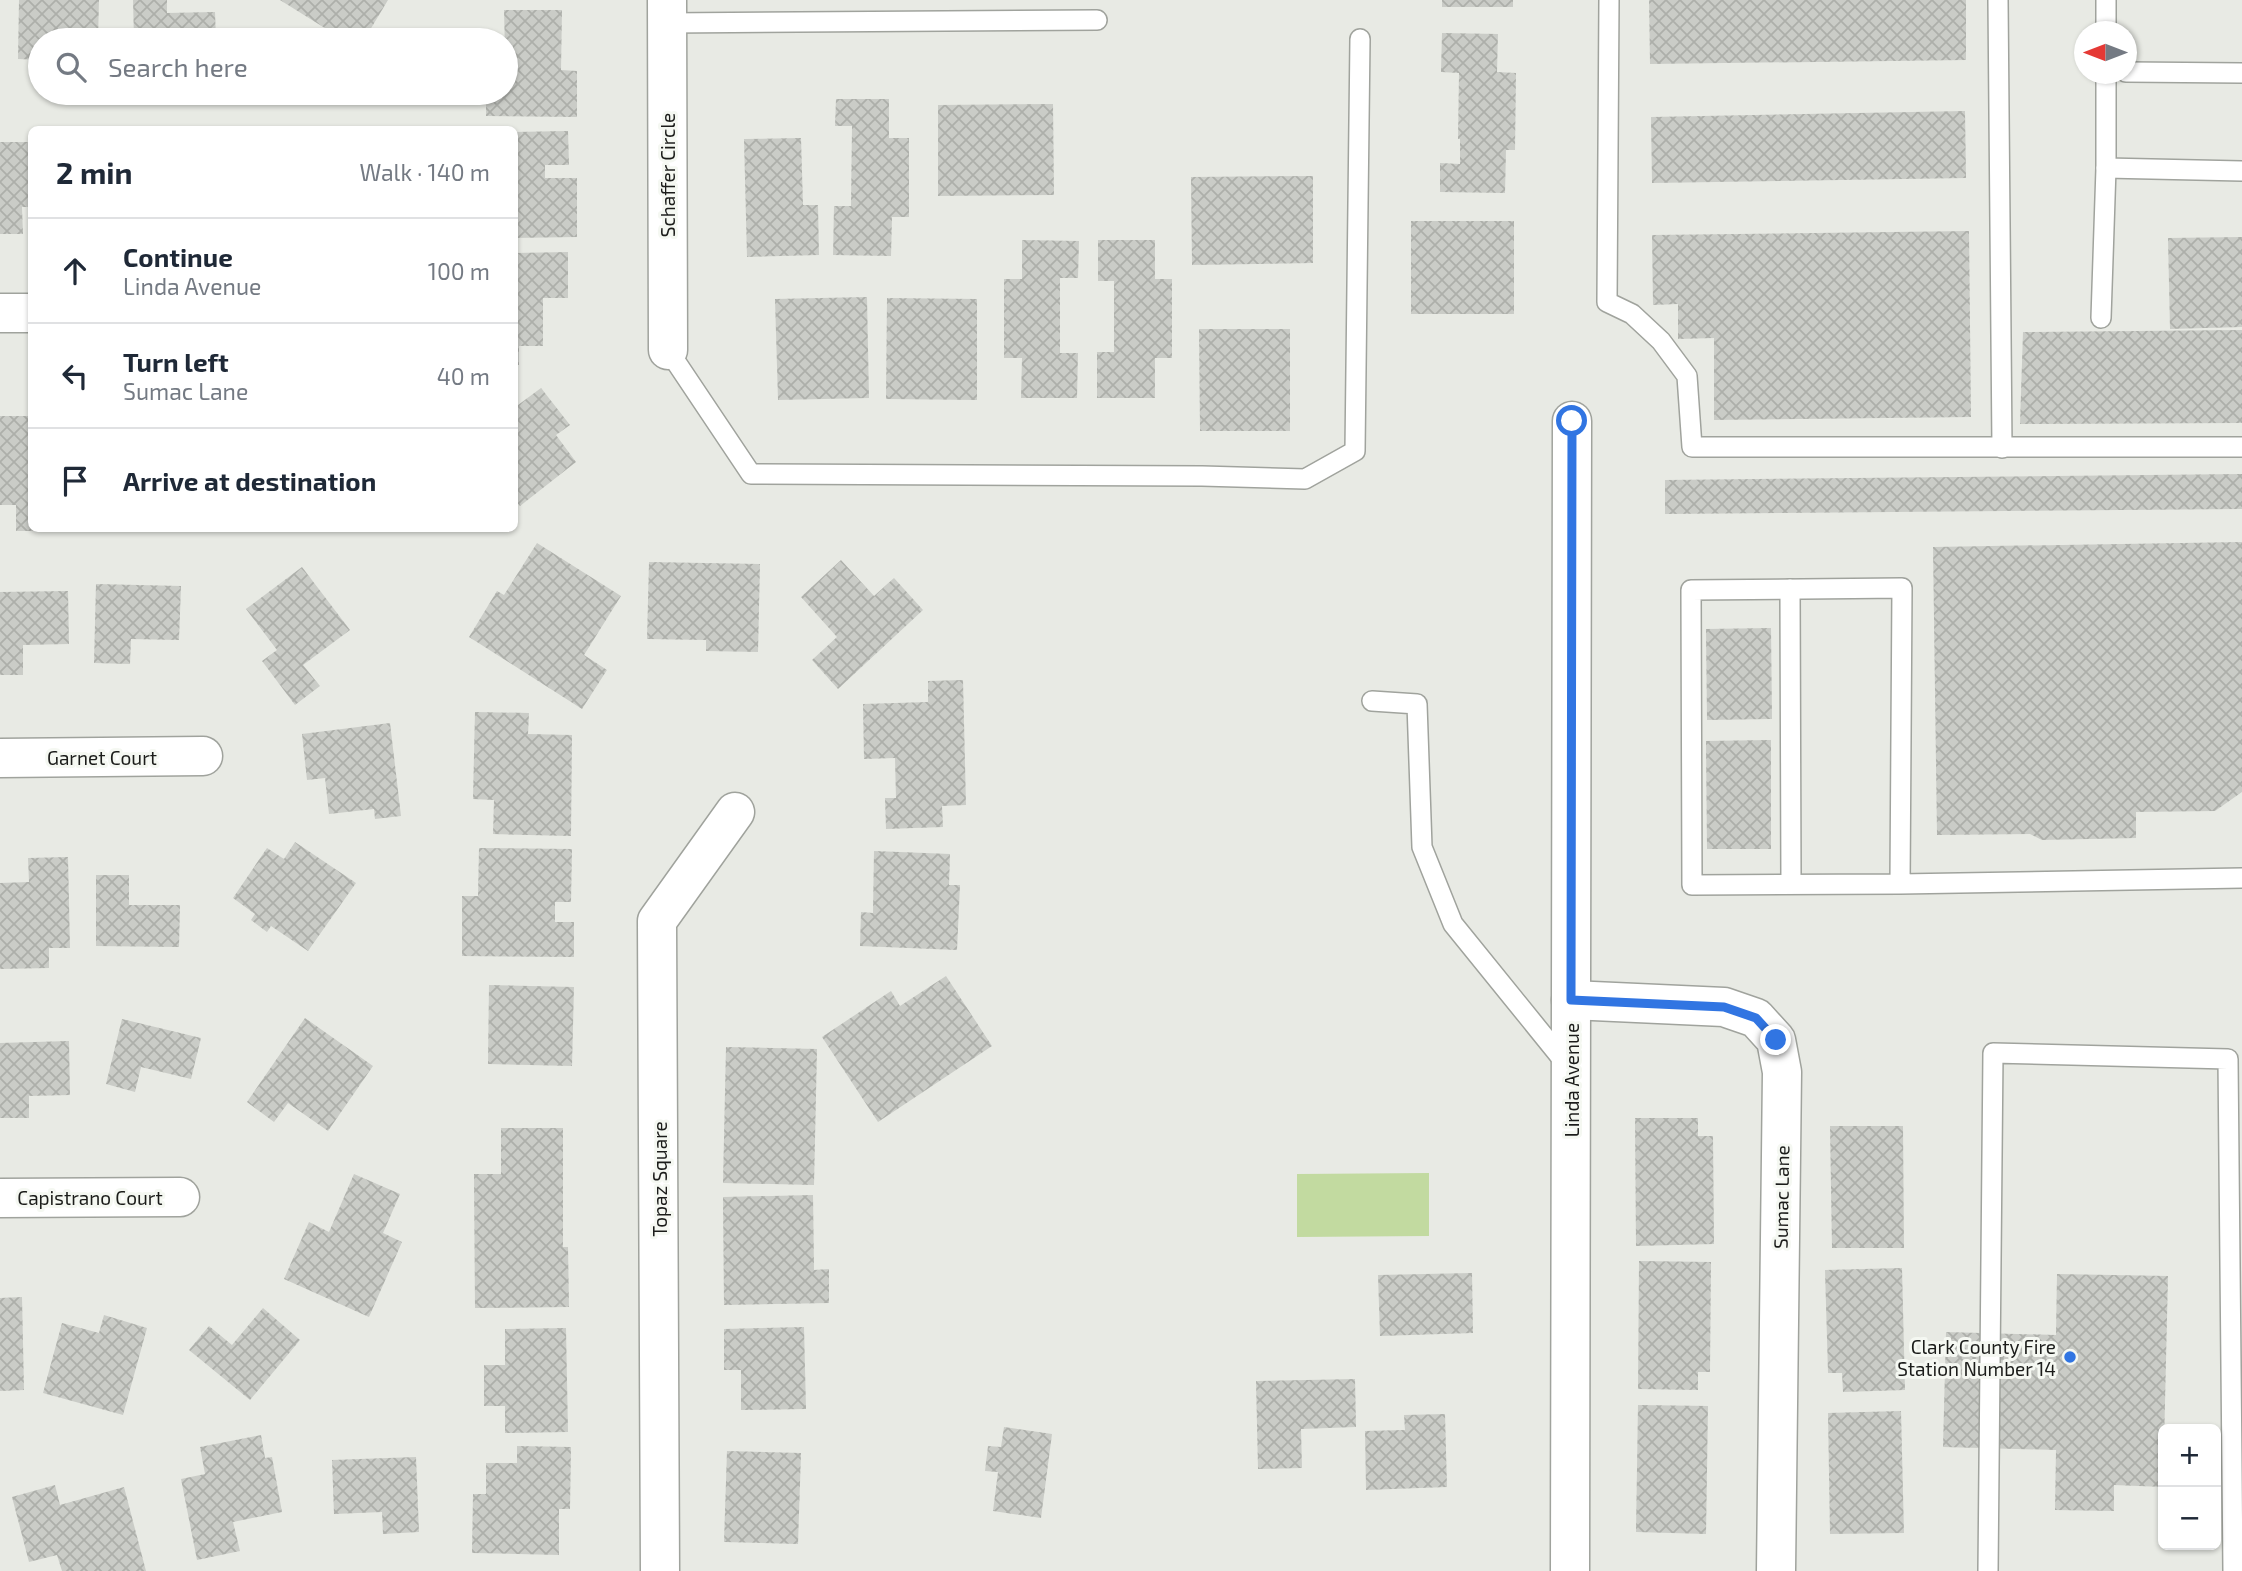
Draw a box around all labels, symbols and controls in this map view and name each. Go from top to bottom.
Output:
north arrow [2074,21,2137,84]
search box [28,28,518,105]
icon: search [52,48,90,86]
text: Search here [108,51,248,82]
street label: Schaffer Circle [656,113,679,237]
text: 2 min [56,154,133,190]
text: Walk · 140 m [359,158,490,186]
text: Continue [123,241,233,272]
icon: ahead [56,252,94,290]
text: 100 m [428,257,490,285]
text: Linda Avenue [123,272,261,300]
text: Turn left [123,346,229,377]
icon: left [56,357,94,395]
text: 40 m [437,362,490,390]
text: Sumac Lane [123,377,248,405]
route start [1556,405,1587,436]
icon: arrive [56,462,94,500]
text: Arrive at destination [123,465,376,496]
street label: Garnet Court [47,746,157,769]
street label: Linda Avenue [1560,1023,1583,1137]
route end [1760,1024,1791,1055]
street label: Topaz Square [648,1121,671,1237]
street label: Sumac Lane [1769,1145,1793,1249]
street label: Capistrano Court [17,1186,163,1209]
place label: Clark County Fire Station Number 14 [1897,1335,2056,1380]
marker: Clark County Fire Station Number 14 [2062,1349,2078,1365]
map controls [2158,1424,2221,1550]
button: + [2158,1424,2221,1487]
button: − [2158,1487,2221,1550]

